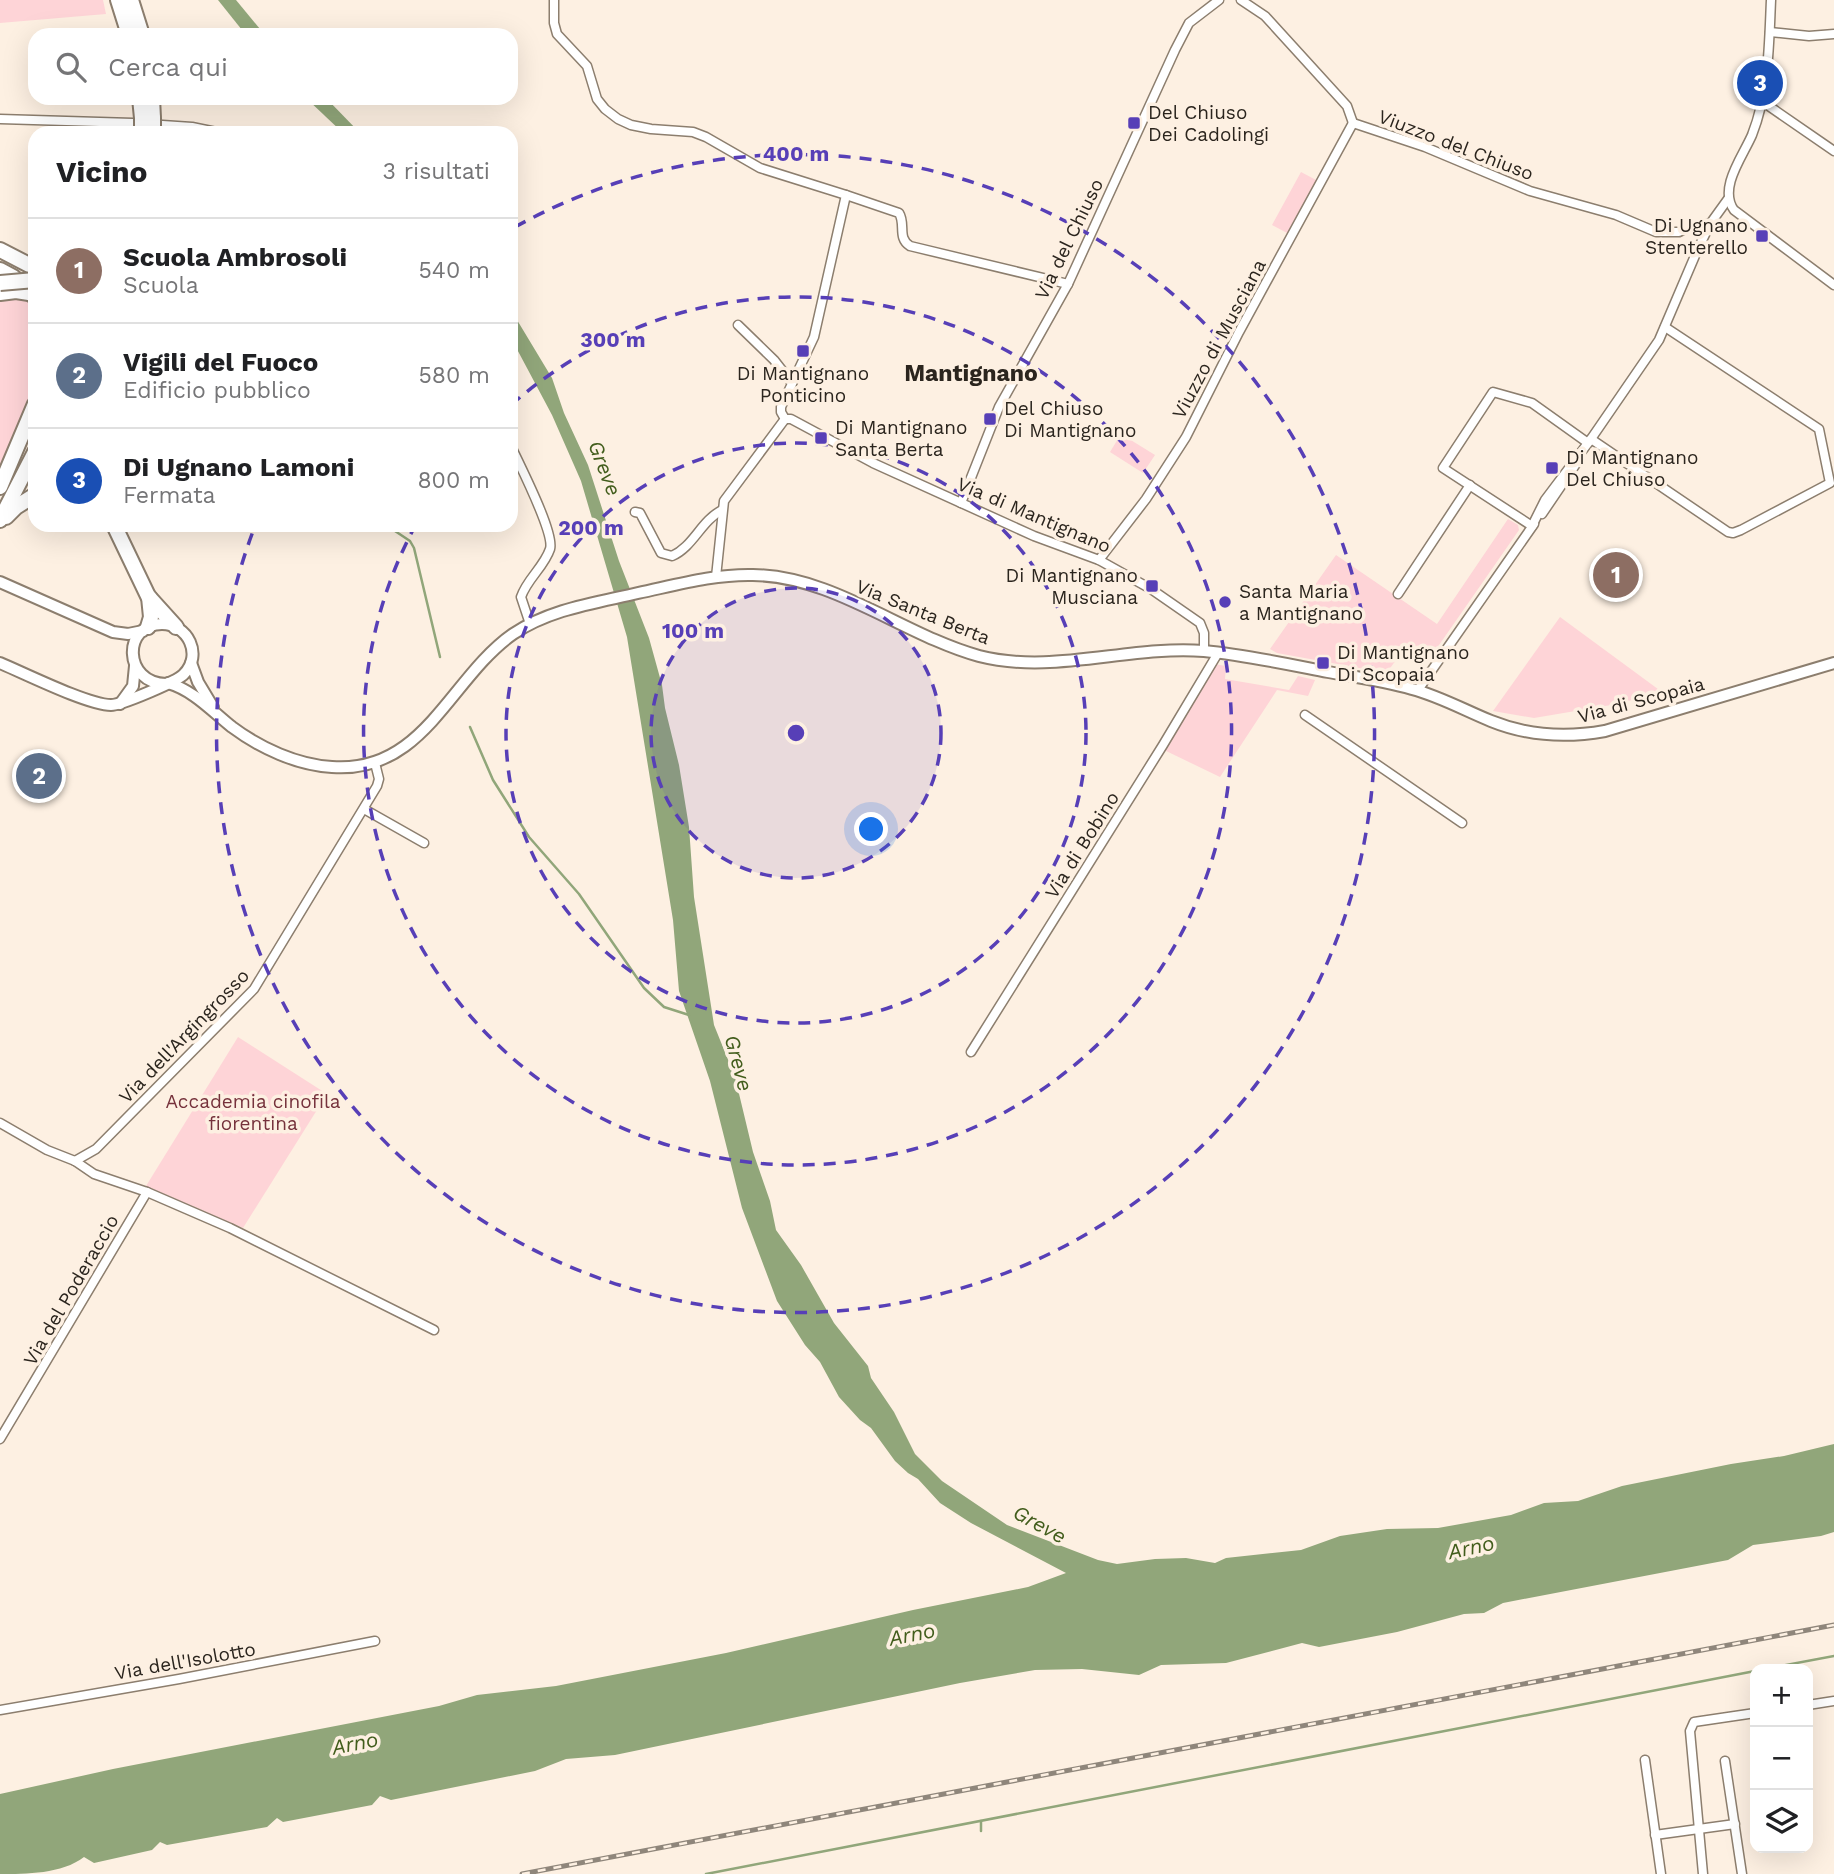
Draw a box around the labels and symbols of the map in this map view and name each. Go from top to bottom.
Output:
pin: 3 [1737,57,1783,109]
place label: Del Chiuso Dei Cadolingi [1148,101,1269,146]
street label: Viuzzo del Chiuso [1375,105,1537,185]
marker: Del Chiuso Dei Cadolingi [1126,115,1142,131]
text: 400 m [763,141,829,166]
street label: Via del Chiuso [1030,175,1108,303]
place label: Di Ugnano Stenterello [1645,214,1748,259]
marker: Di Ugnano Stenterello [1754,228,1770,244]
street label: Viuzzo di Musciana [1167,255,1271,423]
text: 300 m [580,327,646,352]
marker: Di Mantignano Ponticino [795,343,811,359]
district label: Mantignano [904,360,1038,387]
place label: Di Mantignano Ponticino [737,362,869,407]
place label: Del Chiuso Di Mantignano [1004,397,1136,442]
marker: Del Chiuso Di Mantignano [982,411,998,427]
place label: Di Mantignano Santa Berta [835,416,967,461]
marker: Di Mantignano Santa Berta [813,430,829,446]
water label: Greve [583,437,627,499]
place label: Di Mantignano Del Chiuso [1566,446,1698,491]
marker: Di Mantignano Del Chiuso [1544,460,1560,476]
street label: Via di Mantignano [954,472,1114,558]
text: 200 m [558,515,624,540]
pin: 1 [1593,549,1639,601]
place label: Di Mantignano Musciana [1006,564,1138,609]
street label: Via Santa Berta [853,575,994,649]
marker: Di Mantignano Musciana [1144,578,1160,594]
place label: Santa Maria a Mantignano [1239,580,1363,625]
marker: Santa Maria a Mantignano [1217,594,1233,610]
text: 100 m [662,618,724,643]
place label: Di Mantignano Di Scopaia [1337,641,1469,686]
marker: Di Mantignano Di Scopaia [1315,655,1331,671]
street label: Via di Scopaia [1575,672,1707,728]
centre of rings [784,721,808,745]
pin: 2 [16,750,62,802]
street label: Via di Bobino [1040,787,1124,903]
your location [854,812,888,846]
street label: Via dell'Argingrosso [114,964,254,1108]
water label: Greve [720,1032,758,1094]
park label: Accademia cinofila fiorentina [165,1090,341,1135]
street label: Via del Poderaccio [18,1210,124,1370]
water label: Greve [1009,1499,1071,1549]
water label: Arno [1445,1530,1496,1564]
water label: Arno [886,1617,937,1651]
street label: Via dell'Isolotto [113,1637,257,1685]
water label: Arno [329,1726,380,1760]

